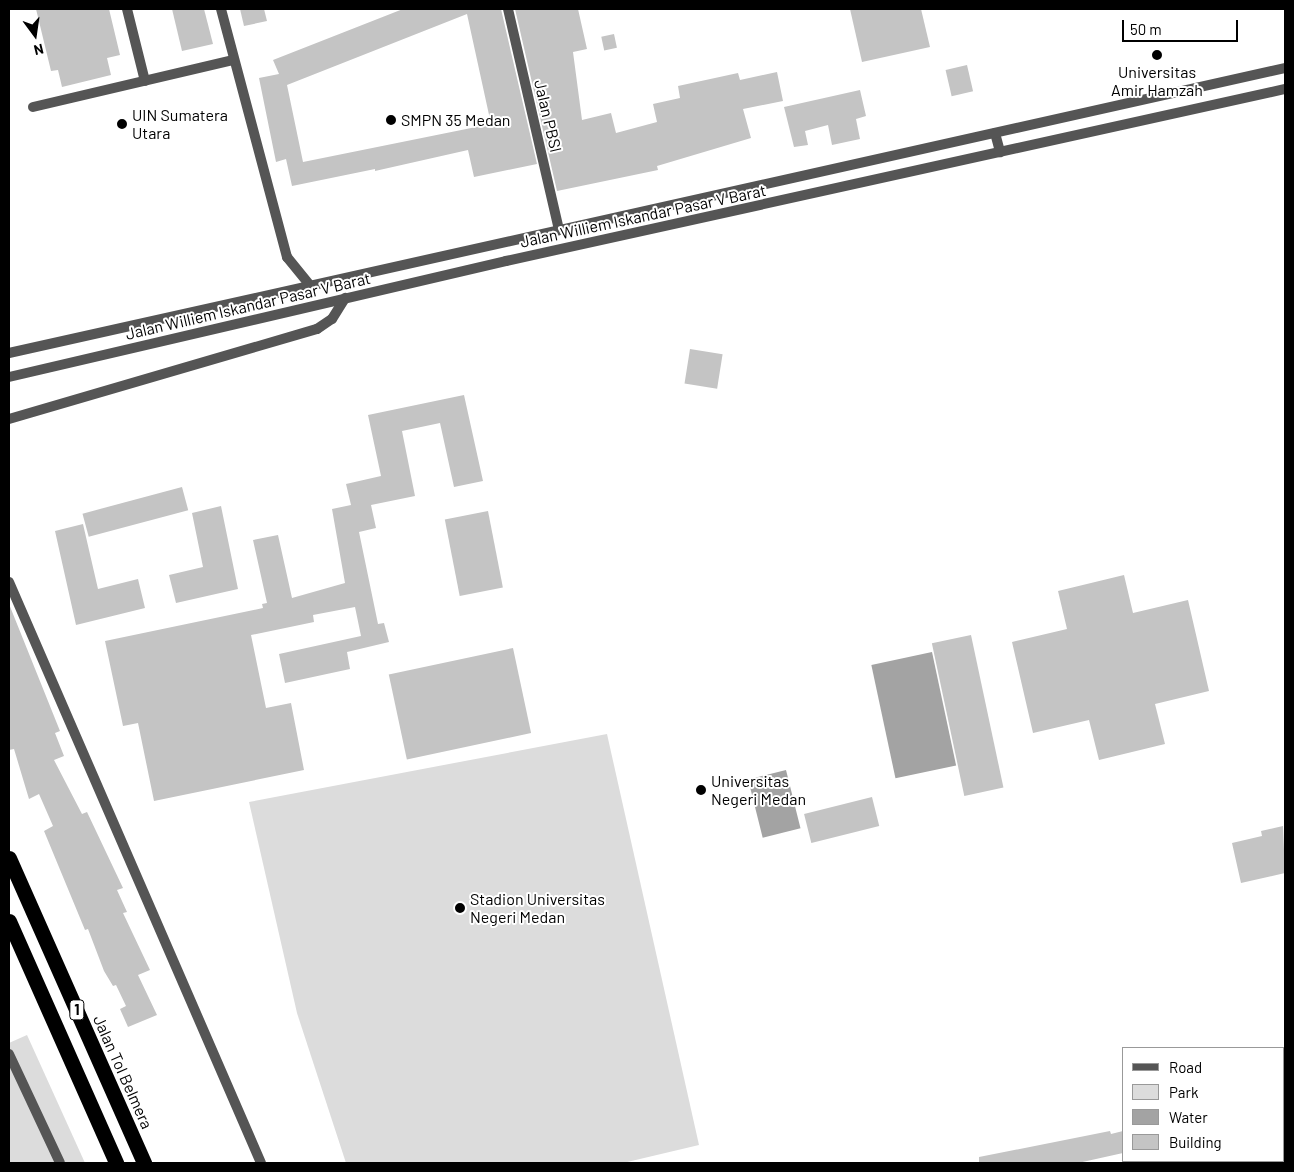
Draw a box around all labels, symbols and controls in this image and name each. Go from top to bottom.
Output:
north arrow [10,10,60,60]
scale bar [1124,10,1240,42]
text: 50 m [1130,20,1162,38]
text: N [32,41,45,59]
marker: Universitas Amir Hamzah [1151,49,1163,61]
place label: Universitas Amir Hamzah [1111,62,1203,100]
street label: Jalan PBSI [530,78,566,154]
place label: UIN Sumatera Utara [132,105,228,143]
place label: SMPN 35 Medan [401,110,510,130]
marker: SMPN 35 Medan [385,114,397,126]
marker: UIN Sumatera Utara [116,118,128,130]
street label: Jalan Williem Iskandar Pasar V Barat [518,181,768,251]
street label: Jalan Williem Iskandar Pasar V Barat [124,268,372,344]
place label: Universitas Negeri Medan [711,771,806,809]
marker: Universitas Negeri Medan [695,784,707,796]
place label: Stadion Universitas Negeri Medan [470,889,605,927]
marker: Stadion Universitas Negeri Medan [454,902,466,914]
road number: 1 [68,998,86,1022]
street label: Jalan Tol Belmera [89,1012,157,1132]
legend [1122,1047,1284,1162]
text: Road [1169,1058,1202,1076]
text: Park [1169,1083,1198,1101]
text: Water [1169,1108,1208,1126]
text: Building [1169,1133,1222,1151]

